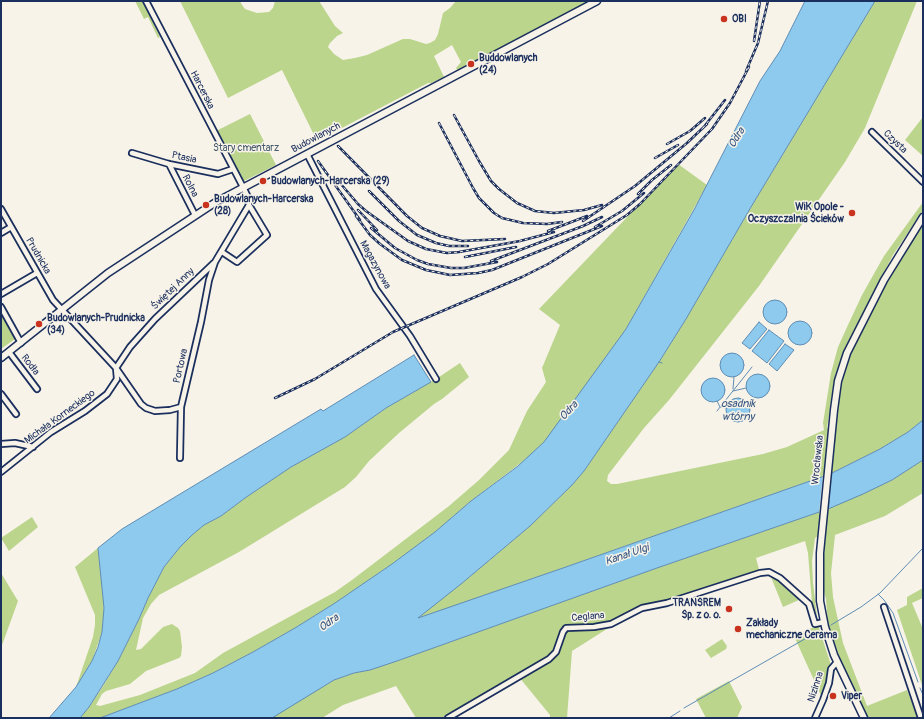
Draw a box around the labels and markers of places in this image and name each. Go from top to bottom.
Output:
place label: OBI [732,13,747,25]
marker: OBI [719,14,729,24]
place label: Buddowlanych (24) [479,52,538,76]
marker: Buddowlanych (24) [466,59,476,69]
place label: Budowlanych-Harcerska (29) [271,175,390,187]
marker: Budowlanych-Harcerska (29) [258,176,268,186]
place label: Budowlanych-Harcerska (28) [214,193,313,216]
marker: Budowlanych-Harcerska (28) [201,200,211,210]
place label: WiK Opole - Oczyszczalnia Ścieków [748,201,844,224]
marker: WiK Opole - Oczyszczalnia Ścieków [847,208,857,218]
place label: Budowlanych-Prudnicka (34) [47,312,145,336]
marker: Budowlanych-Prudnicka (34) [34,319,44,329]
place label: TRANSREM Sp. z o. o. [672,597,721,620]
marker: TRANSREM Sp. z o. o. [724,604,734,614]
place label: Zakłady mechaniczne Cerama [746,617,837,640]
marker: Zakłady mechaniczne Cerama [733,624,743,634]
place label: Viper [841,690,862,702]
marker: Viper [828,691,838,701]

